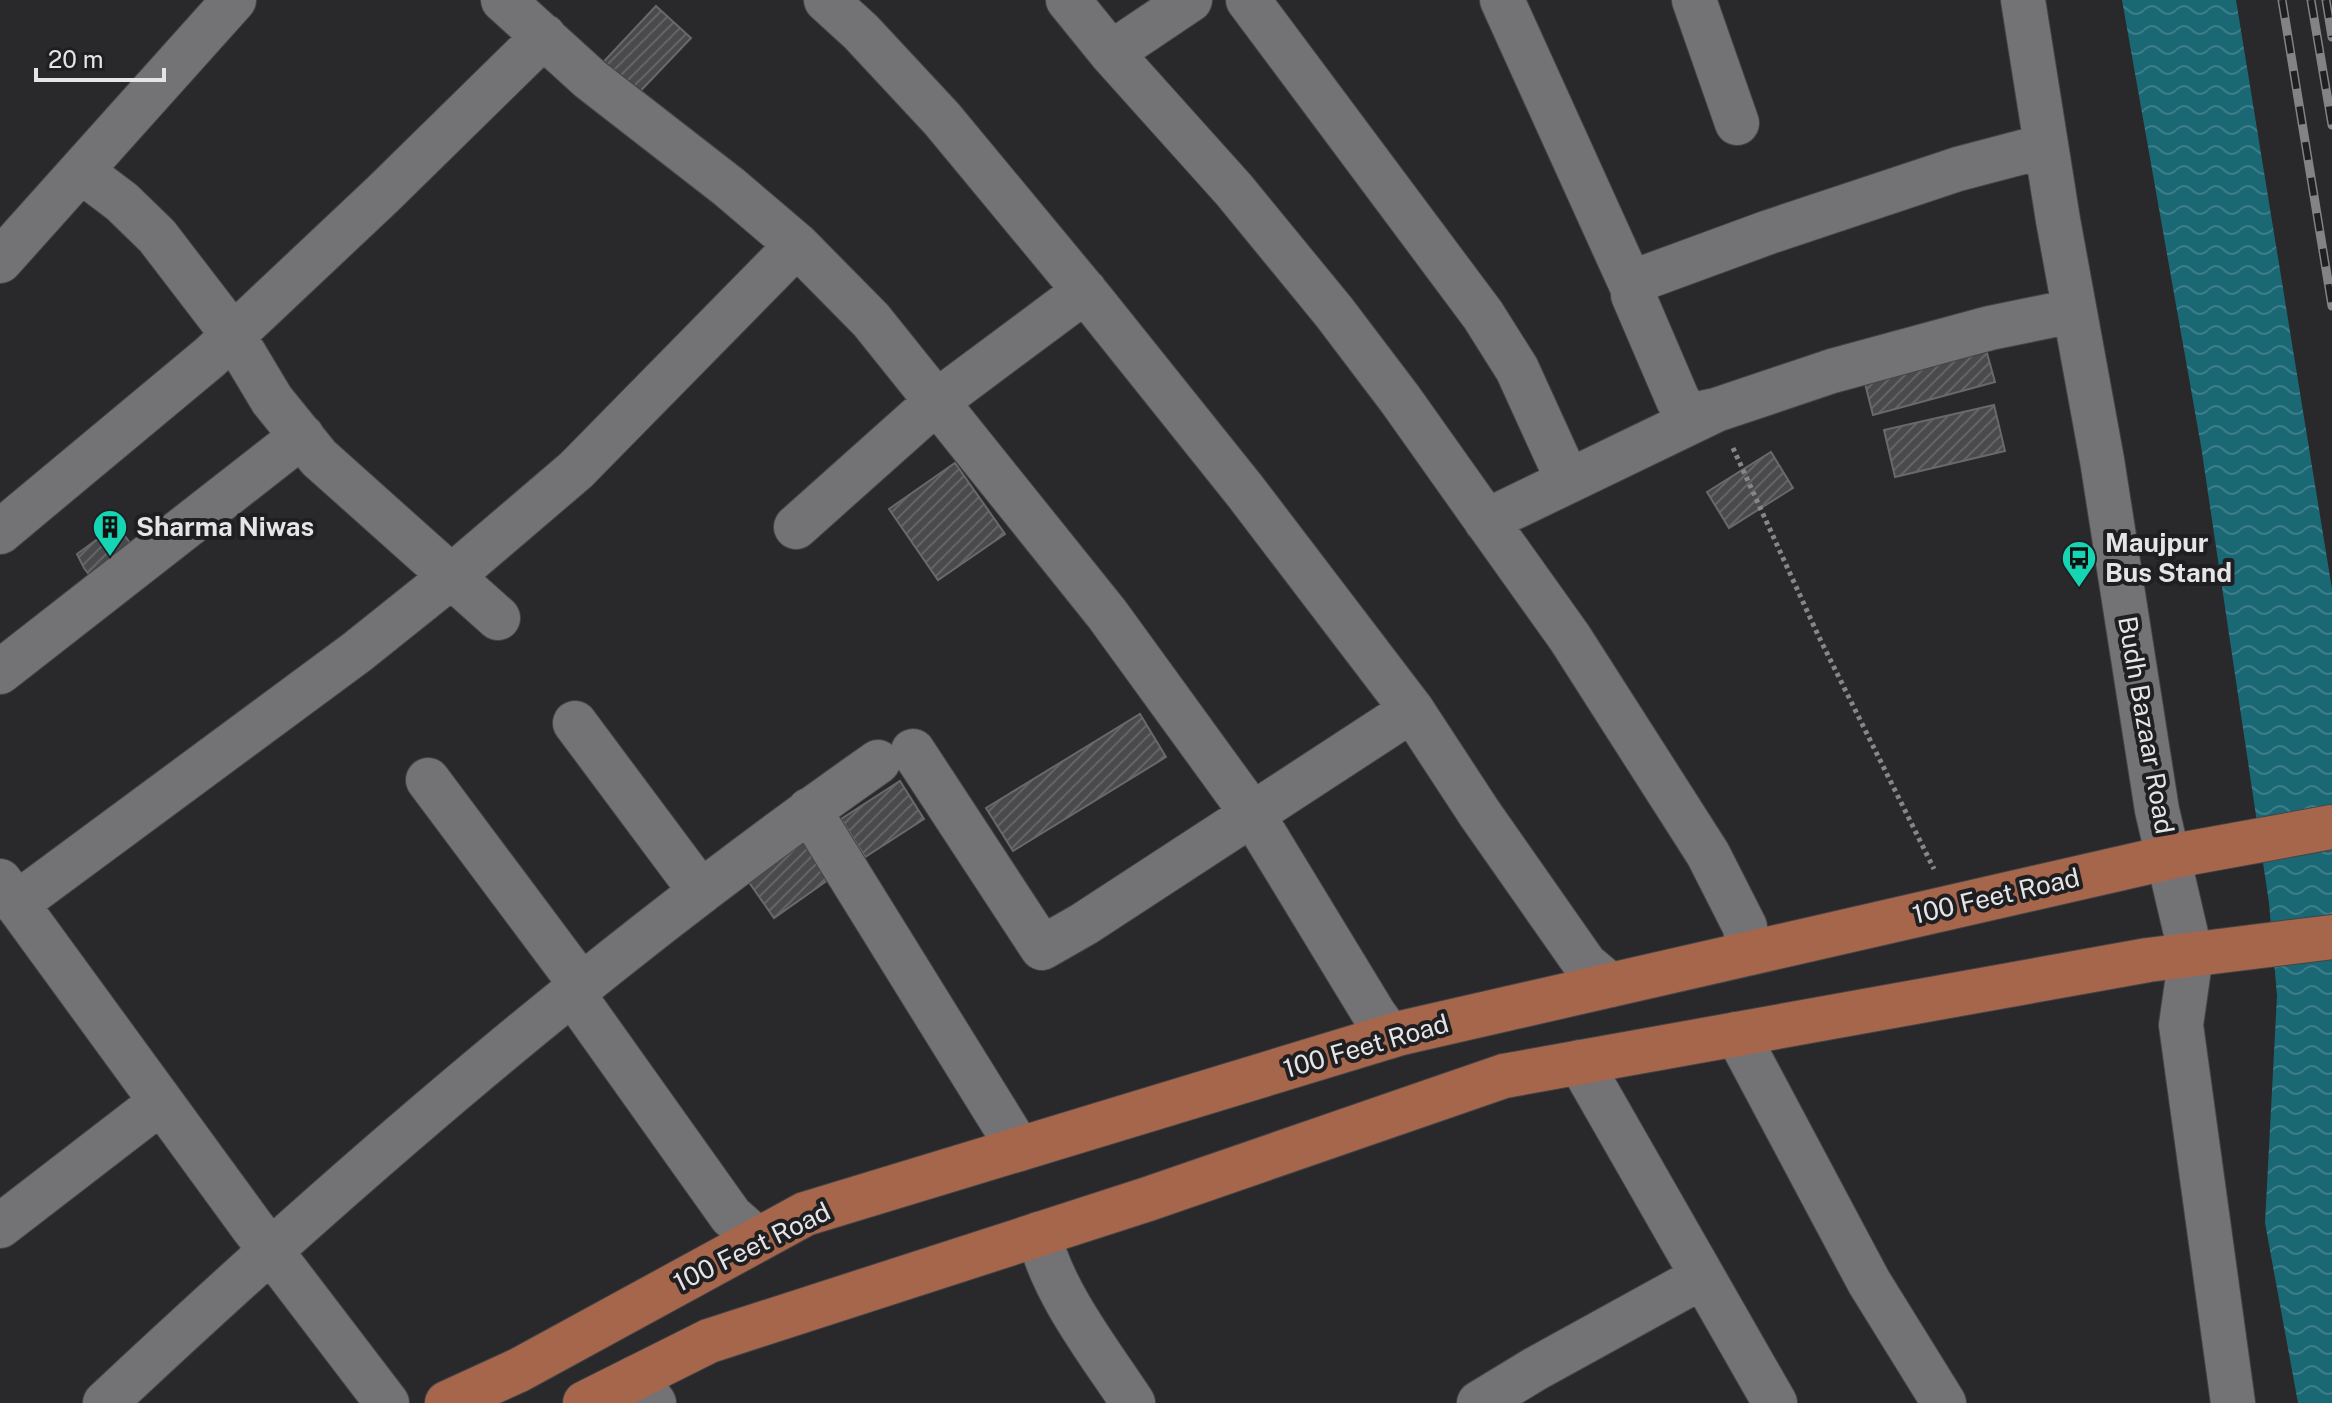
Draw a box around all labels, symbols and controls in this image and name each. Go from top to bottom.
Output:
scale bar [36,32,164,82]
text: 20 m [48,45,104,73]
building icon: Sharma Niwas [91,508,129,558]
place label: Sharma Niwas [136,511,314,542]
place label: Maujpur Bus Stand [2105,527,2232,588]
bus stop icon: Maujpur Bus Stand [2060,539,2098,589]
street label: Budh Bazaar Road [2112,614,2181,836]
street label: 100 Feet Road [1909,861,2082,930]
street label: 100 Feet Road [1280,1007,1452,1084]
street label: 100 Feet Road [668,1195,835,1298]

